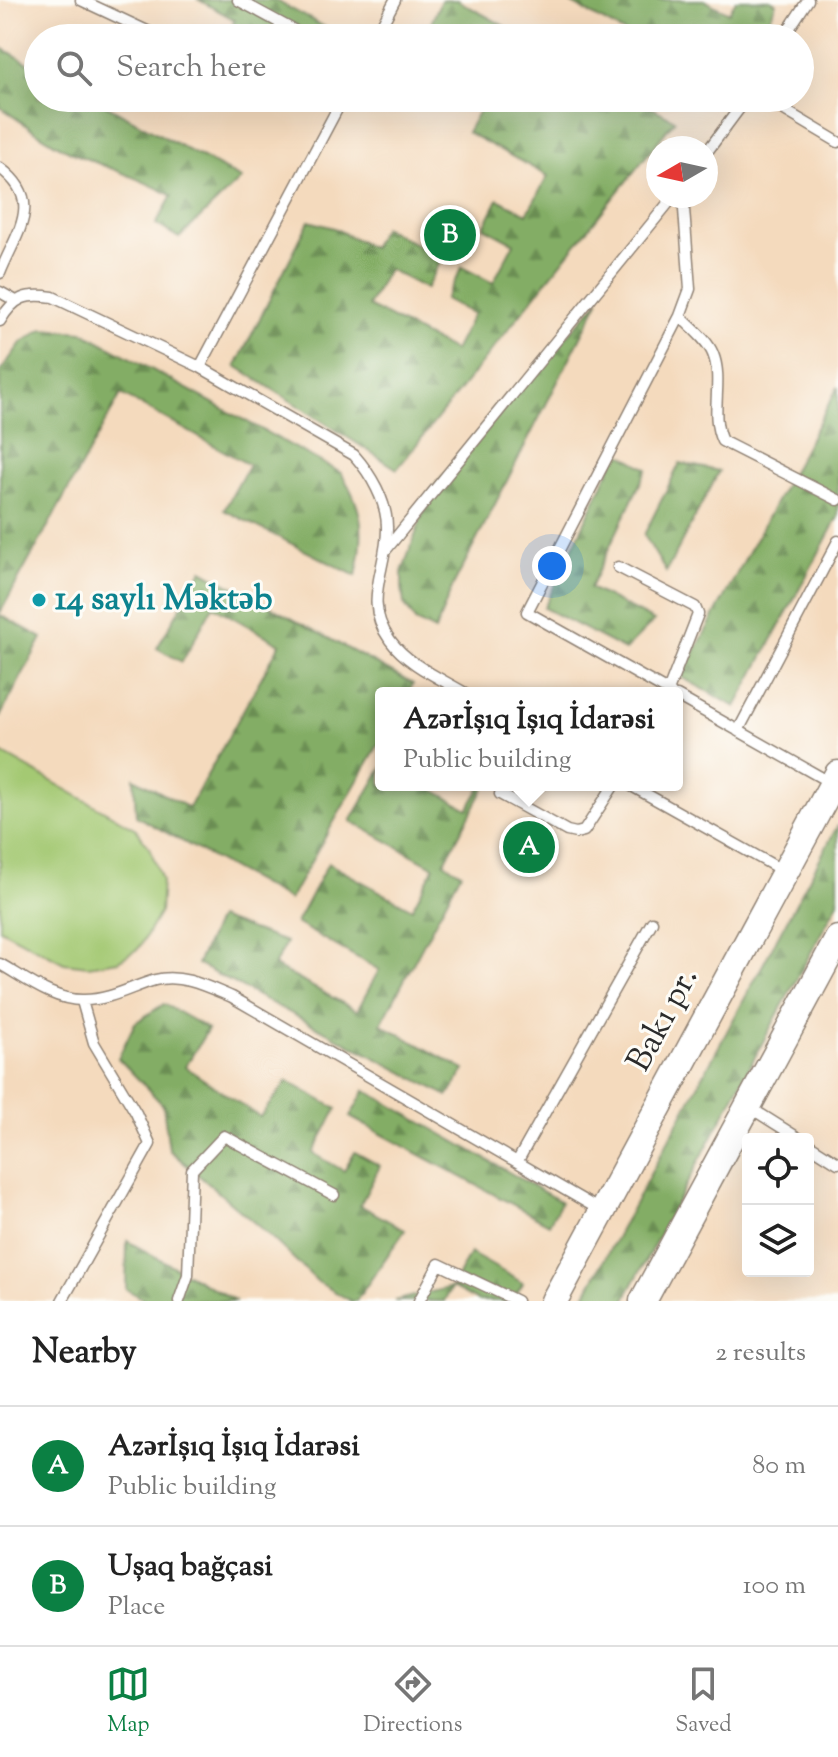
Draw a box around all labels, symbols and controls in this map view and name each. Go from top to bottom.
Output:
search box [24,24,814,112]
icon: search [52,46,96,90]
text: Search here [116,47,266,90]
north arrow [646,136,718,208]
pin: B [424,205,476,265]
your location [532,546,572,586]
place label: 14 saylı Məktəb [55,576,273,625]
marker: 14 saylı Məktəb [30,591,48,609]
popup [375,687,683,791]
text: Azərİşıq İşıq İdarəsi [403,699,655,742]
text: Public building [403,742,572,779]
pin: A [503,817,555,877]
street label: Bakı pr. [616,959,712,1081]
map controls [742,1133,814,1277]
button: locate [742,1133,814,1205]
button: layers [742,1205,814,1277]
text: Nearby [32,1329,137,1378]
text: 2 results [715,1335,806,1372]
text: Azərİşıq İşıq İdarəsi [108,1426,360,1469]
text: A [47,1448,69,1485]
text: 80 m [752,1448,806,1485]
text: Public building [108,1469,276,1506]
text: Uşaq bağçasi [108,1546,273,1589]
text: B [50,1568,66,1605]
text: 100 m [743,1568,806,1605]
text: Place [108,1589,165,1626]
tab: Map [106,1662,150,1742]
tab: Directions [363,1662,462,1742]
tab: Saved [675,1662,732,1742]

